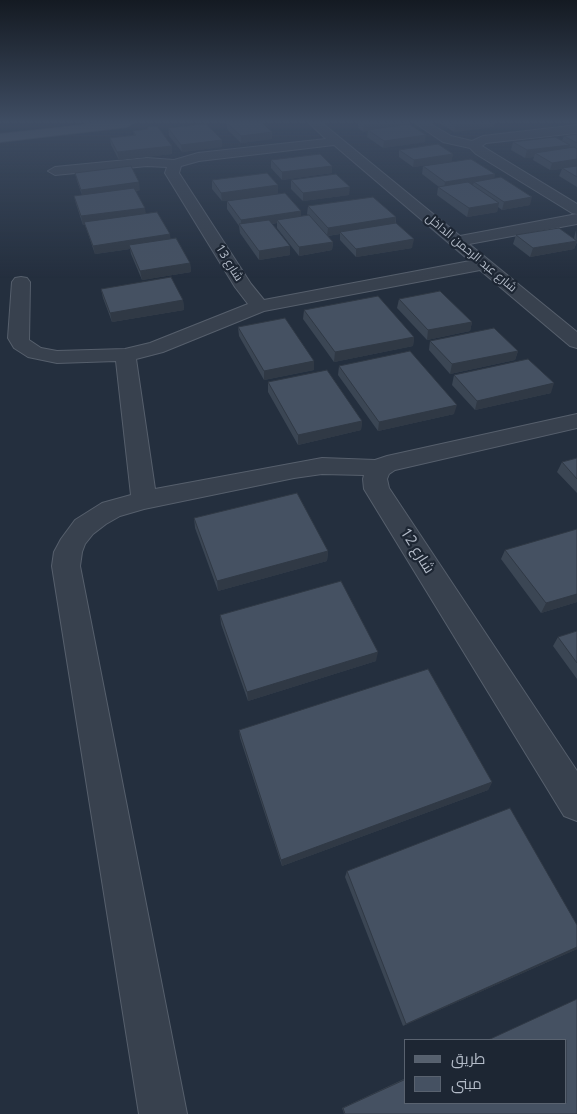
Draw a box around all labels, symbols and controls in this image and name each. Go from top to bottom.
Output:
street label: شارع عبد الرحمن الداخل [423,211,519,295]
street label: شارع 13 [212,242,246,284]
street label: شارع 12 [396,525,438,577]
legend [404,1039,567,1104]
text: طريق [451,1048,485,1068]
text: مبنى [451,1073,482,1093]

